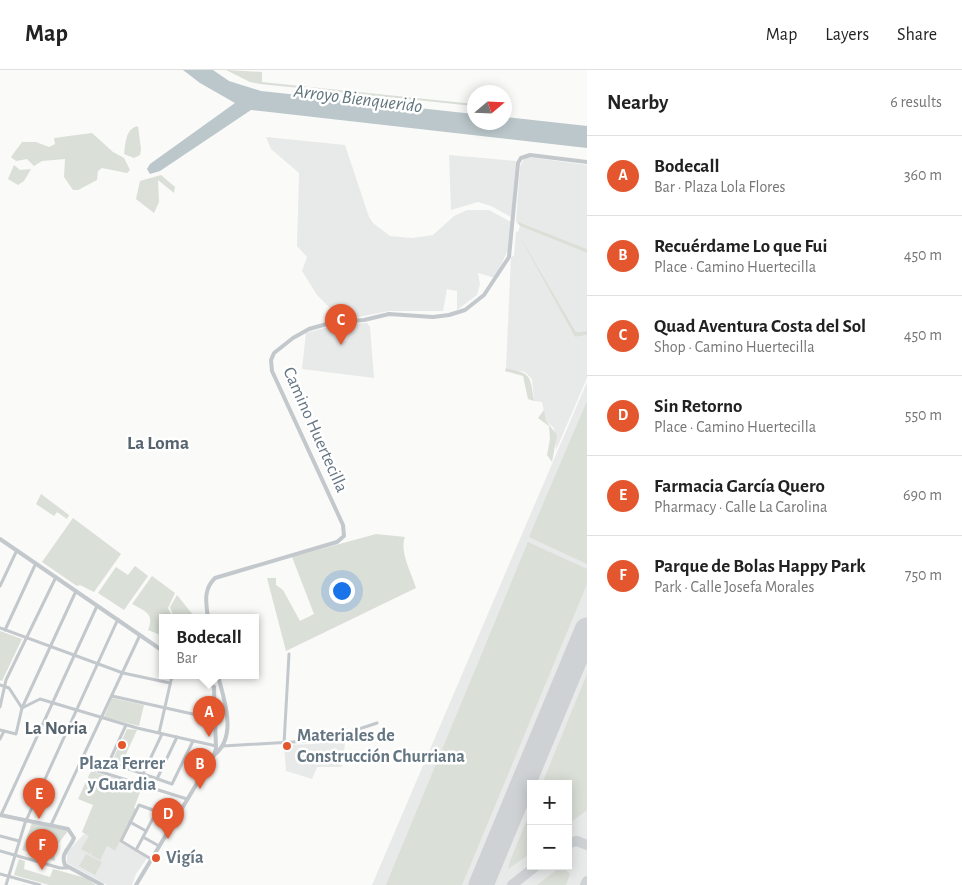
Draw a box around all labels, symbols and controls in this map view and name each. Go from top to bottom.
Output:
text: Map [25,22,68,46]
text: Map [766,26,797,44]
text: Layers [825,26,869,44]
text: Share [897,26,937,44]
water label: Arroyo Bienquerido [292,82,424,116]
north arrow [467,85,512,130]
text: Nearby [607,92,668,113]
text: 6 results [890,94,942,110]
text: Bodecall [654,157,720,176]
text: A [618,167,628,183]
text: 360 m [904,167,942,183]
text: Bar · Plaza Lola Flores [654,179,786,195]
text: Recuérdame Lo que Fui [654,237,827,256]
text: B [618,247,628,263]
text: 450 m [904,247,942,263]
text: Place · Camino Huertecilla [654,259,816,275]
pin: C [325,304,357,345]
text: Quad Aventura Costa del Sol [654,317,866,336]
text: C [619,327,627,343]
text: 450 m [904,327,942,343]
text: Shop · Camino Huertecilla [654,339,815,355]
street label: Camino Huertecilla [279,365,351,495]
text: Sin Retorno [654,397,743,416]
text: D [618,407,628,423]
text: 550 m [905,407,942,423]
text: Place · Camino Huertecilla [654,419,816,435]
district label: La Loma [127,434,189,453]
text: Farmacia García Quero [654,477,825,496]
text: E [619,487,627,503]
text: 690 m [903,487,942,503]
text: Pharmacy · Calle La Carolina [654,499,828,515]
text: Parque de Bolas Happy Park [654,557,866,576]
text: F [619,567,627,583]
text: 750 m [905,567,942,583]
your location [329,578,355,604]
text: Park · Calle Josefa Morales [654,579,814,595]
popup [159,614,259,679]
text: Bodecall [176,628,242,647]
text: Bar [176,650,197,666]
pin: A [193,696,225,737]
district label: La Noria [24,719,88,738]
place label: Materiales de Construcción Churriana [297,727,465,766]
marker: Plaza Ferrer y Guardia [116,739,128,751]
marker: Materiales de Construcción Churriana [281,740,293,752]
pin: B [184,748,216,789]
place label: Plaza Ferrer y Guardia [79,755,166,794]
pin: E [23,778,55,819]
map controls [527,780,572,870]
button: + [527,780,572,825]
pin: D [152,798,184,839]
button: − [527,825,572,870]
pin: F [26,829,58,870]
place label: Vigía [166,849,204,867]
marker: Vigía [150,852,162,864]

